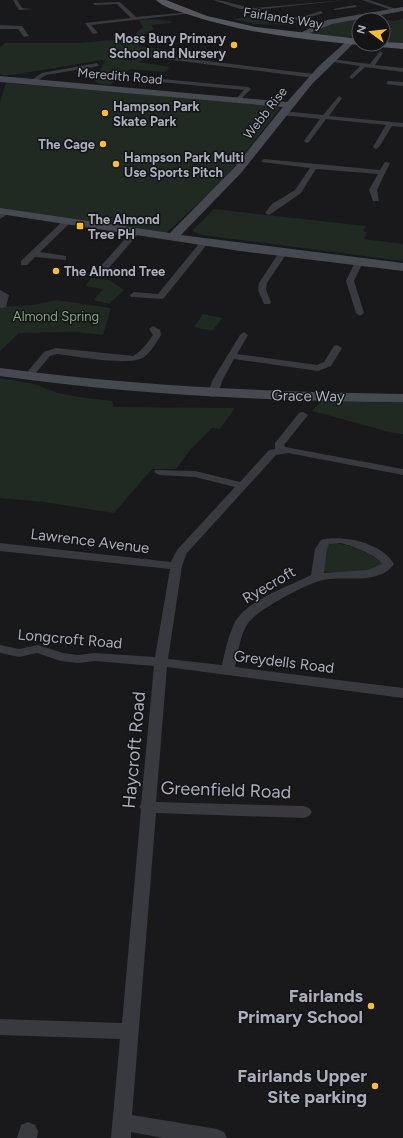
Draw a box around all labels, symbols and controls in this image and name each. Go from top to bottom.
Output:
street label: Fairlands Way [242,4,324,32]
north arrow [351,12,391,52]
text: N [354,24,369,35]
place label: Moss Bury Primary School and Nursery [109,31,227,61]
marker: Moss Bury Primary School and Nursery [229,40,239,50]
street label: Meredith Road [77,65,163,87]
street label: Webb Rise [240,84,290,142]
place label: Hampson Park Skate Park [113,99,199,129]
marker: Hampson Park Skate Park [100,108,110,118]
place label: The Cage [38,137,95,152]
marker: The Cage [98,139,108,149]
place label: Hampson Park Multi Use Sports Pitch [124,150,244,180]
marker: Hampson Park Multi Use Sports Pitch [111,159,121,169]
place label: The Almond Tree PH [88,212,160,242]
marker: The Almond Tree PH [75,221,85,231]
place label: The Almond Tree [64,264,165,279]
marker: The Almond Tree [51,266,61,276]
park label: Almond Spring [13,309,99,324]
street label: Grace Way [271,386,345,406]
street label: Lawrence Avenue [30,525,150,557]
street label: Ryecroft [239,562,299,607]
street label: Longcroft Road [17,625,123,653]
street label: Greydells Road [233,647,335,677]
street label: Haycroft Road [118,691,150,809]
street label: Greenfield Road [160,777,292,803]
place label: Fairlands Primary School [238,985,364,1028]
marker: Fairlands Primary School [366,1001,376,1011]
place label: Fairlands Upper Site parking [237,1065,367,1108]
marker: Fairlands Upper Site parking [370,1081,380,1091]

